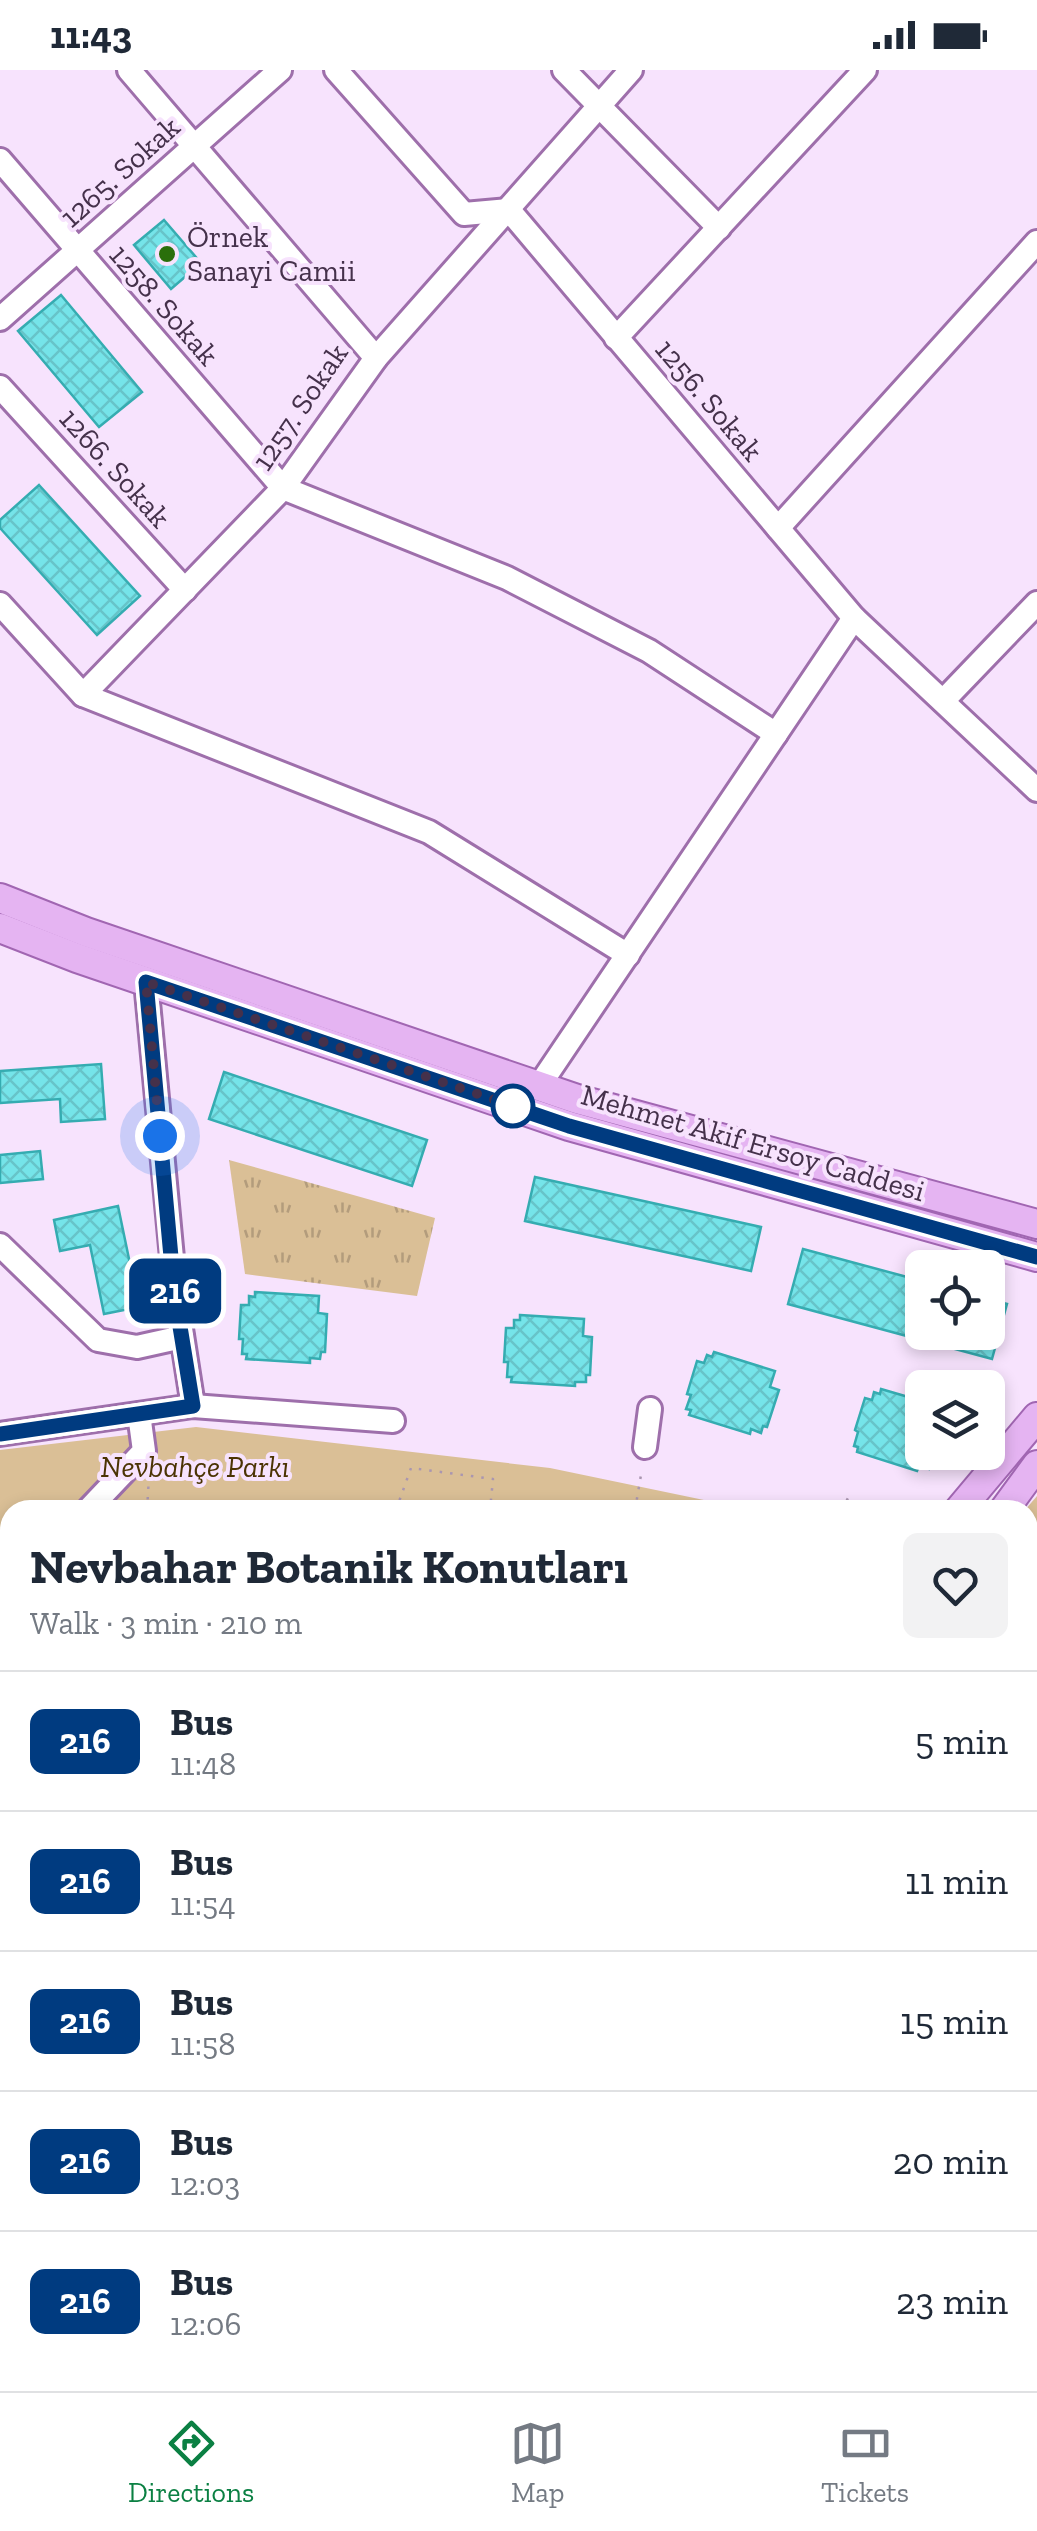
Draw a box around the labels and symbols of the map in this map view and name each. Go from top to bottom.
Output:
street label: 1265. Sokak [53,109,188,235]
place label: Örnek Sanayi Camii [187,219,356,289]
street label: 1258. Sokak [102,237,227,373]
marker: Örnek Sanayi Camii [156,243,178,265]
street label: 1256. Sokak [648,332,771,469]
street label: 1257. Sokak [244,336,356,477]
street label: 1266. Sokak [52,401,178,536]
street label: Mehmet Akif Ersoy Caddesi [577,1077,929,1209]
unlabelled marker [492,1085,534,1127]
your location [135,1111,185,1161]
line badge: 216 [118,1258,232,1324]
park label: Nevbahçe Parkı [101,1449,289,1485]

